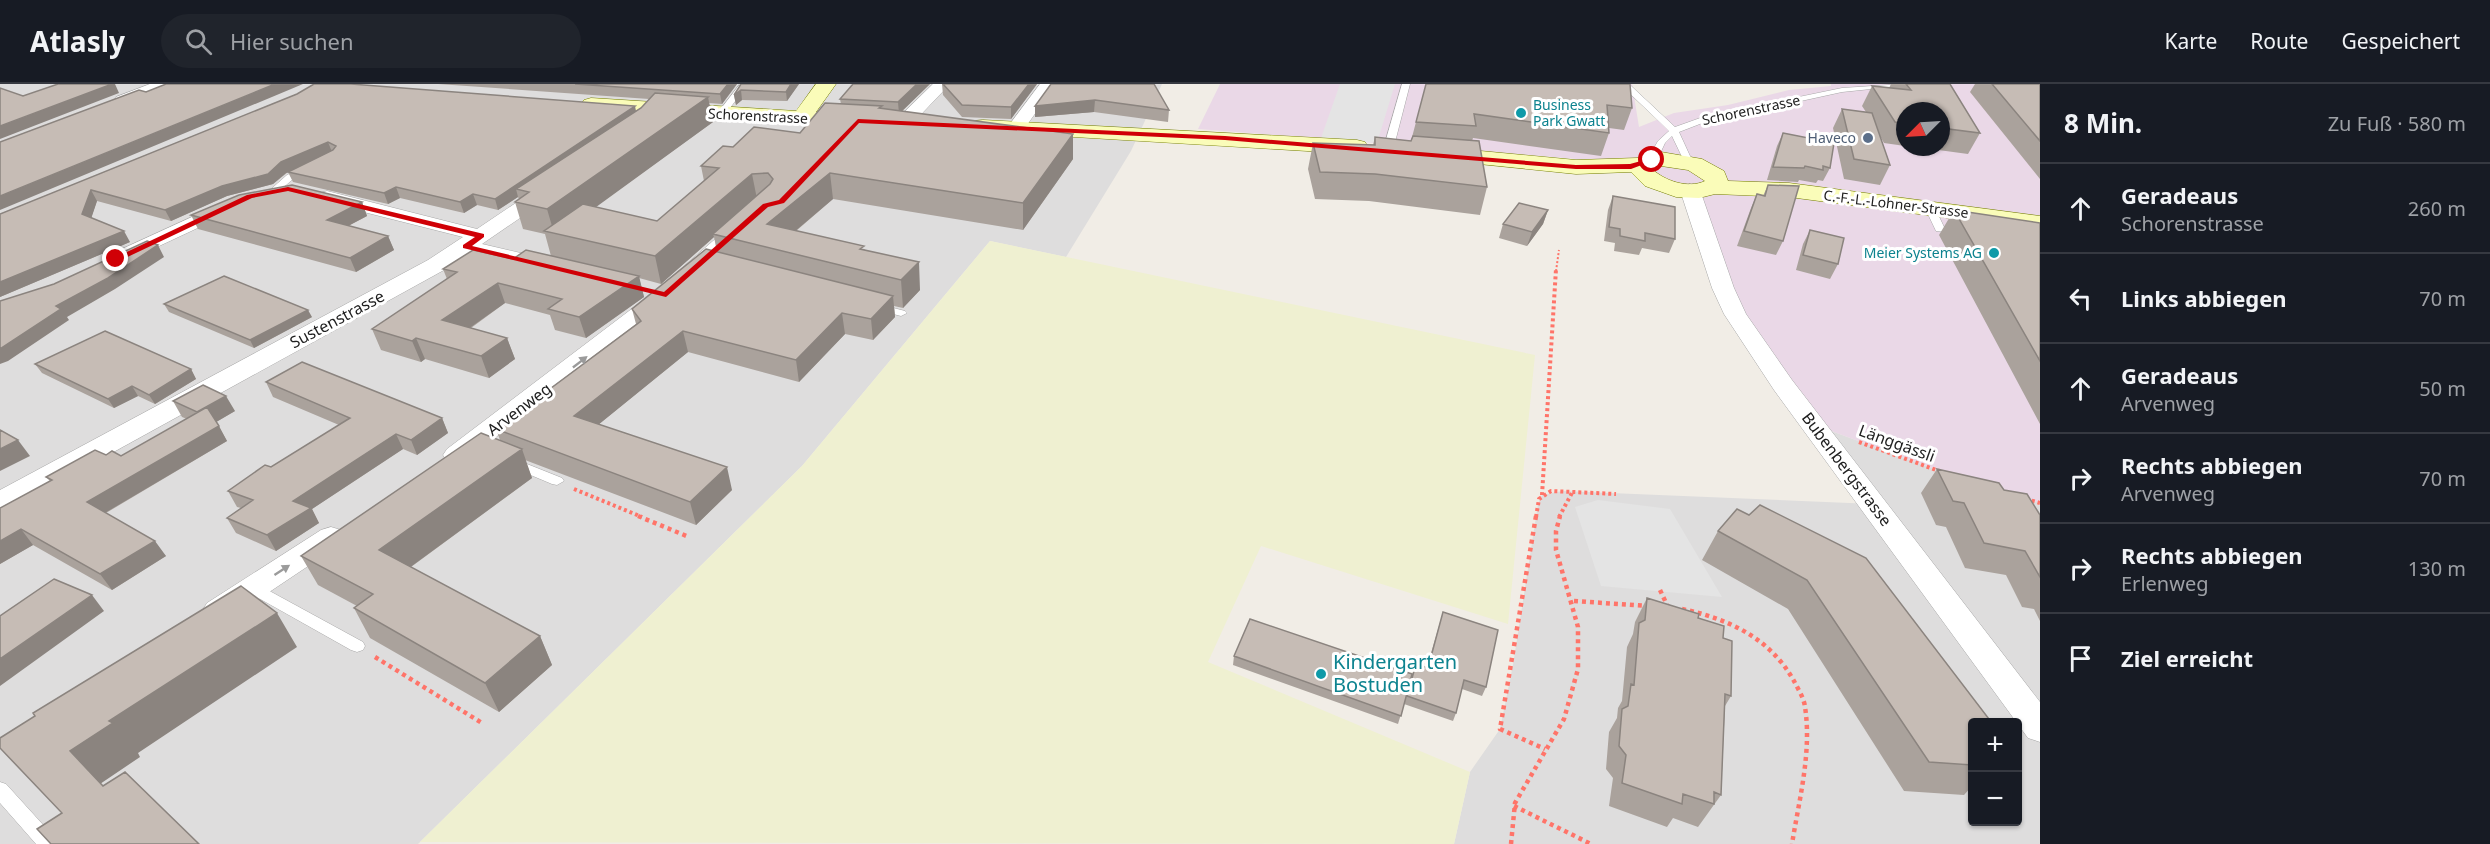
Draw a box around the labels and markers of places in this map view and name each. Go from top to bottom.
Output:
place label: Business Park Gwatt [1533,95,1605,130]
marker: Business Park Gwatt [1514,106,1528,120]
place label: Haveco [1808,128,1856,147]
marker: Haveco [1861,131,1875,145]
place label: Meier Systems AG [1864,243,1982,262]
marker: Meier Systems AG [1987,246,2001,260]
place label: Kindergarten Bostuden [1333,648,1457,698]
marker: Kindergarten Bostuden [1314,667,1328,681]

